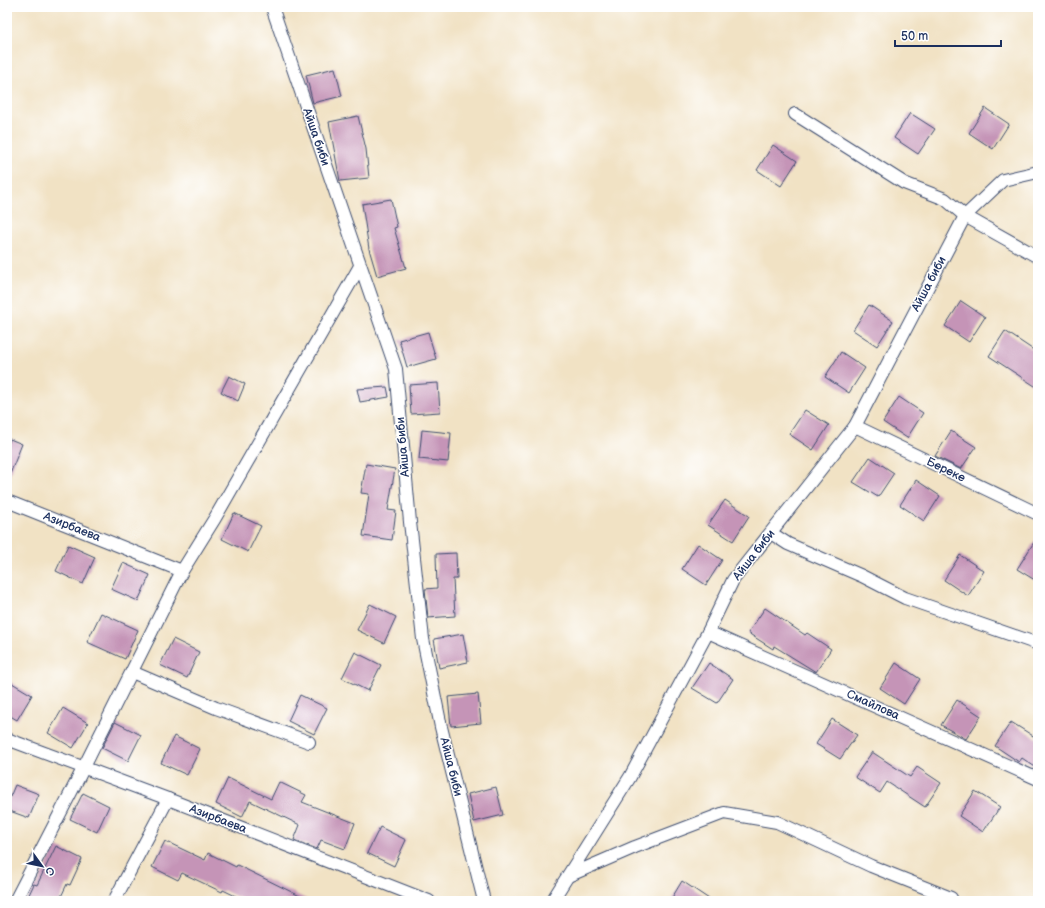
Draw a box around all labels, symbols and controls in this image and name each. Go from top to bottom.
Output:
scale bar [895,22,1001,48]
text: 50 m [901,29,928,44]
street label: Айша биби [299,105,333,168]
street label: Айша биби [908,254,950,315]
street label: Айша биби [393,416,413,479]
street label: Береке [924,454,968,486]
street label: Азирбаева [40,508,103,545]
street label: Айша биби [729,527,778,584]
street label: Смайлова [844,687,902,723]
street label: Айша биби [436,735,466,798]
street label: Азирбаева [186,801,249,837]
north arrow [22,846,62,886]
text: С [42,864,58,878]

